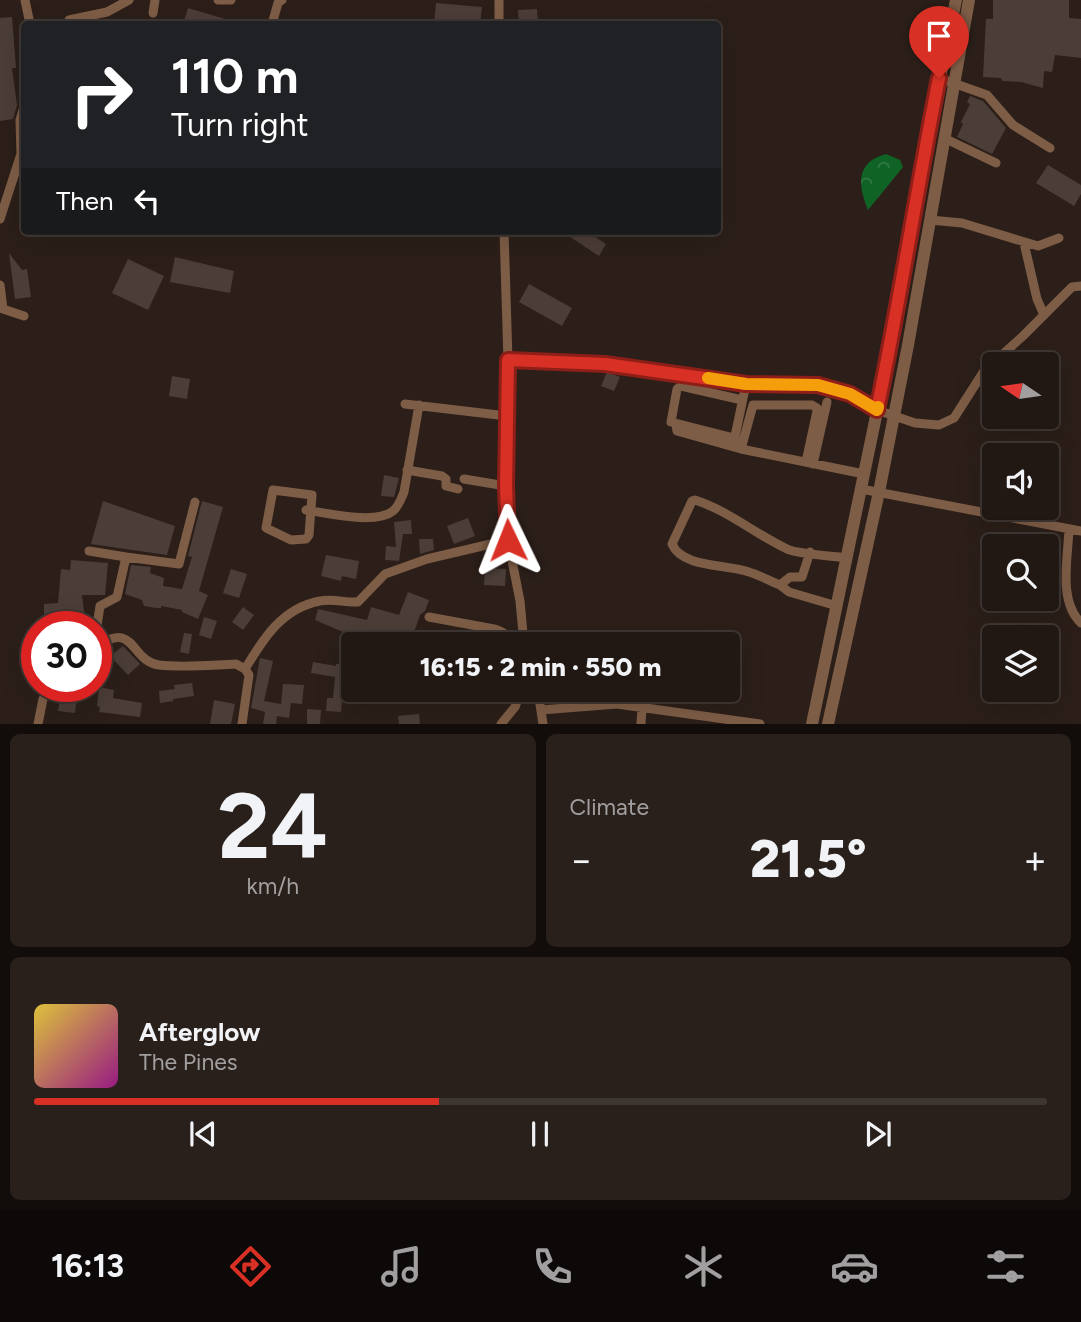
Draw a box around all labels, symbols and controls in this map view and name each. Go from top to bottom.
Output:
pin [909,6,969,78]
icon: arrive [920,17,958,55]
text: 110 m [171,46,299,105]
icon: right [56,49,147,140]
text: Turn right [171,106,309,144]
icon: left [128,182,166,220]
text: Then [56,185,114,217]
north arrow [982,352,1059,429]
map controls [982,352,1059,702]
button: sound [982,443,1059,520]
position arrow [471,503,545,577]
button: search [982,534,1059,611]
speed limit sign: 30 [21,611,112,702]
button: layers [982,625,1059,702]
text: 16:15 · 2 min · 550 m [420,651,661,683]
text: 24 [218,772,328,881]
text: Climate [570,793,649,821]
text: 21.5° [750,828,867,890]
text: − [570,837,593,883]
text: + [1023,837,1047,883]
text: km/h [246,872,299,900]
text: Afterglow [139,1016,261,1048]
text: The Pines [139,1048,238,1076]
icon: previous [184,1115,222,1153]
icon: pause [521,1115,559,1153]
icon: next [859,1115,897,1153]
icon: directions [226,1242,275,1291]
icon: music [377,1242,426,1291]
icon: phone [528,1242,577,1291]
icon: climate [679,1242,728,1291]
icon: car [830,1242,879,1291]
icon: filters [981,1242,1030,1291]
text: 16:13 [51,1247,124,1285]

